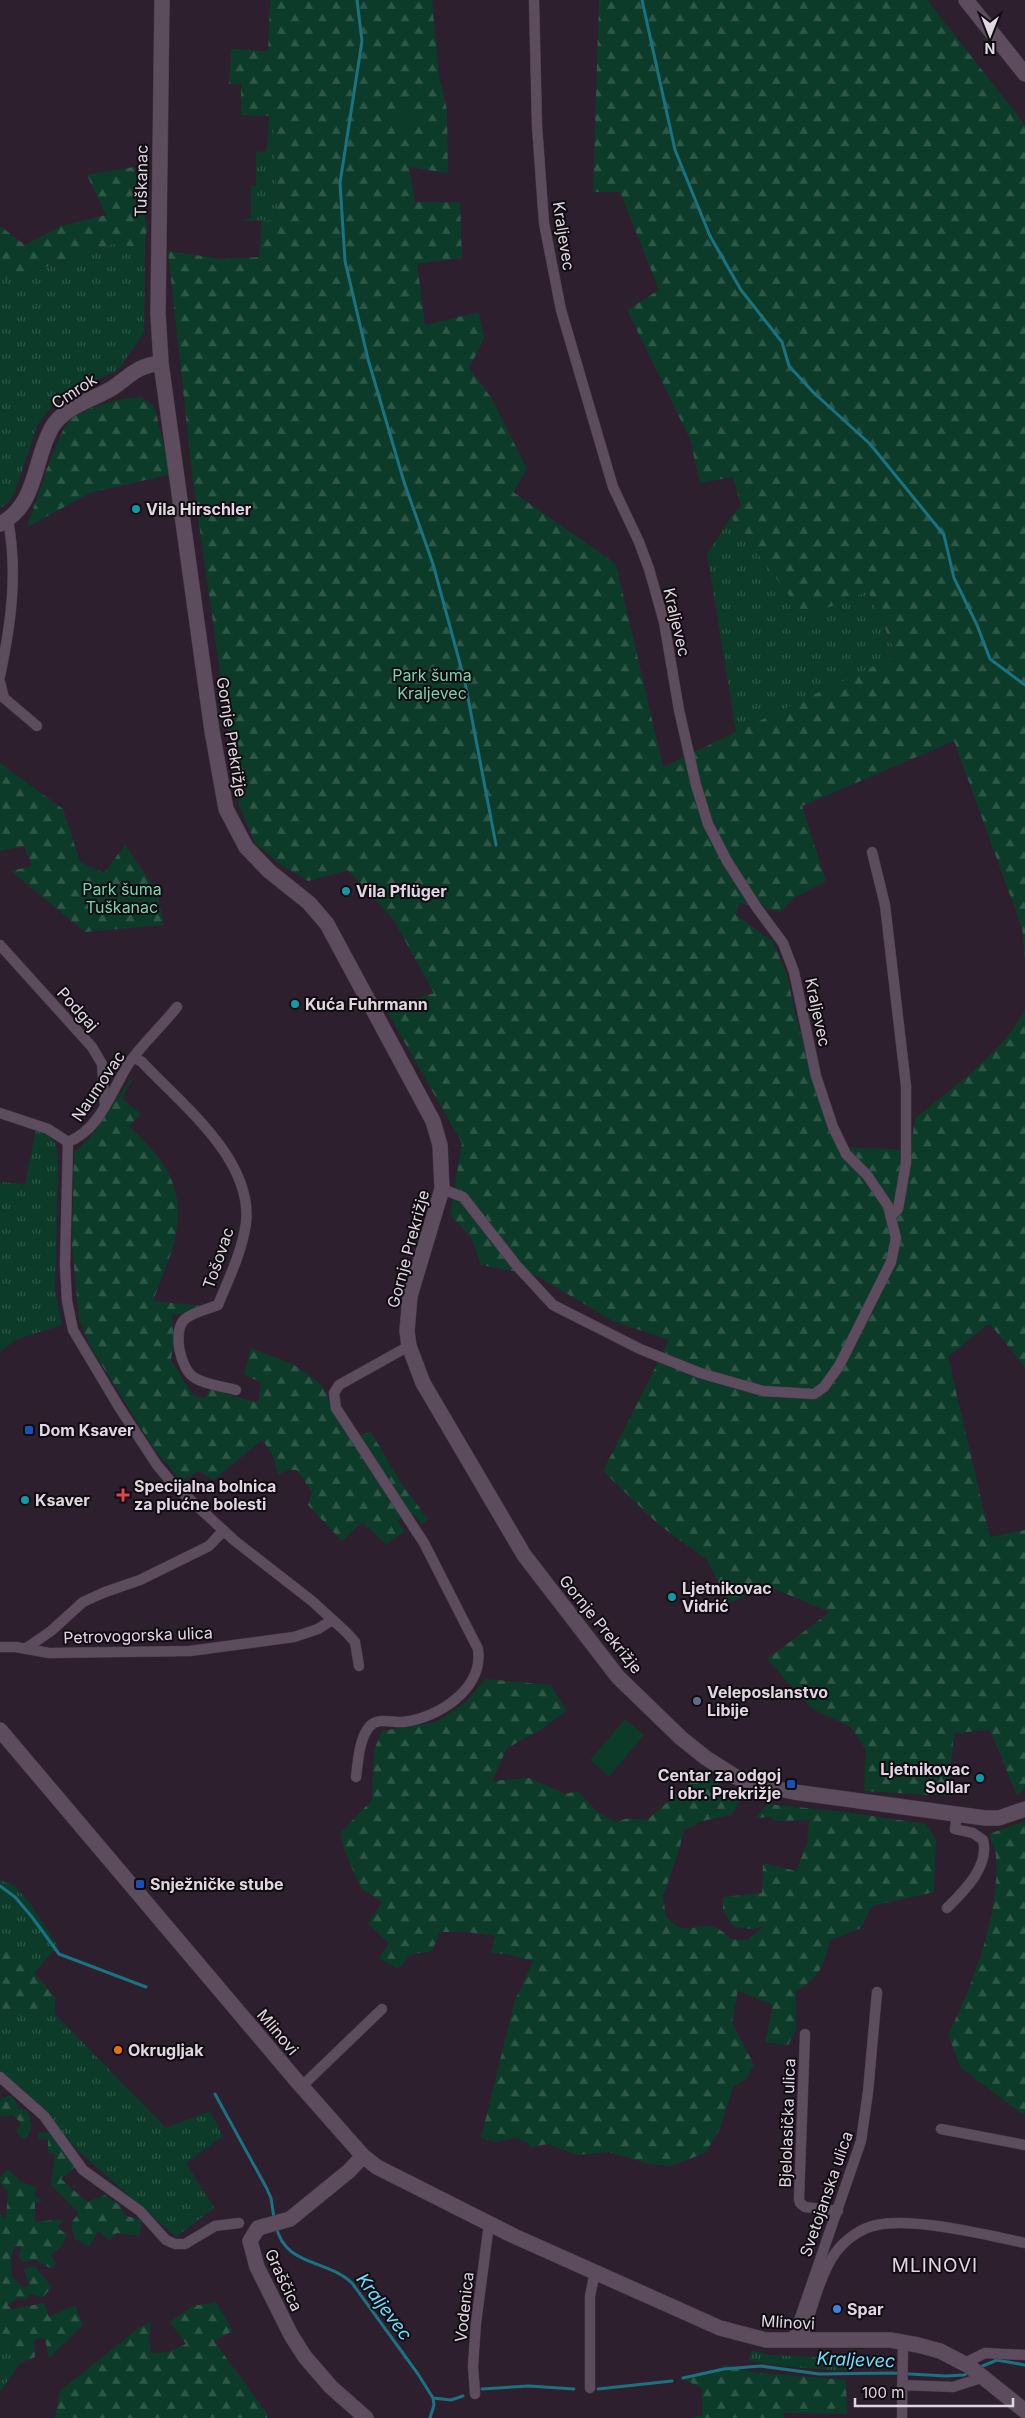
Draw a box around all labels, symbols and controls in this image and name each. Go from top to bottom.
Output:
north arrow [965,10,1015,60]
text: N [985,40,995,57]
street label: Tuškanac [130,145,152,217]
street label: Kraljevec [549,200,579,272]
street label: Cmrok [48,369,101,413]
place label: Vila Hirschler [146,499,252,519]
marker: Vila Hirschler [130,503,142,515]
street label: Kraljevec [659,586,695,658]
park label: Park šuma Kraljevec [392,665,472,703]
street label: Gornje Prekrižje [213,676,251,798]
park label: Park šuma Tuškanac [82,879,162,917]
place label: Vila Pflüger [356,881,447,901]
marker: Vila Pflüger [340,885,352,897]
street label: Kraljevec [801,976,835,1048]
street label: Podgaj [53,983,103,1035]
place label: Kuća Fuhrmann [305,994,428,1014]
marker: Kuća Fuhrmann [289,998,301,1010]
street label: Naumovac [67,1047,129,1125]
street label: Gornje Prekrižje [383,1188,433,1310]
street label: Tošovac [198,1225,238,1291]
place label: Dom Ksaver [39,1420,134,1440]
marker: Dom Ksaver [23,1424,35,1436]
place label: Specijalna bolnica za plućne bolesti [134,1476,276,1514]
marker: Specijalna bolnica za plućne bolesti [116,1488,130,1502]
place label: Ksaver [35,1490,90,1510]
marker: Ksaver [19,1494,31,1506]
street label: Gornje Prekrižje [555,1571,647,1677]
place label: Ljetnikovac Vidrić [682,1578,772,1616]
marker: Ljetnikovac Vidrić [666,1591,678,1603]
street label: Petrovogorska ulica [63,1622,213,1648]
place label: Veleposlanstvo Libije [707,1682,828,1720]
marker: Veleposlanstvo Libije [691,1695,703,1707]
place label: Ljetnikovac Sollar [880,1759,970,1797]
place label: Centar za odgoj i obr. Prekrižje [658,1765,781,1803]
marker: Ljetnikovac Sollar [974,1772,986,1784]
marker: Centar za odgoj i obr. Prekrižje [785,1778,797,1790]
place label: Snježničke stube [150,1874,284,1894]
marker: Snježničke stube [134,1878,146,1890]
street label: Mlinovi [253,2005,303,2059]
place label: Okrugljak [128,2040,204,2060]
marker: Okrugljak [112,2044,124,2056]
street label: Bjelolasička ulica [775,2058,799,2188]
street label: Svetojanska ulica [795,2129,857,2259]
street label: Graščica [261,2246,307,2314]
district label: MLINOVI [892,2254,978,2277]
water label: Kraljevec [352,2269,416,2344]
street label: Vodenica [450,2271,478,2343]
place label: Spar [847,2299,884,2319]
marker: Spar [831,2303,843,2315]
street label: Mlinovi [761,2311,815,2333]
water label: Kraljevec [816,2348,896,2371]
scale bar [855,2376,1012,2408]
text: 100 m [862,2383,904,2402]

